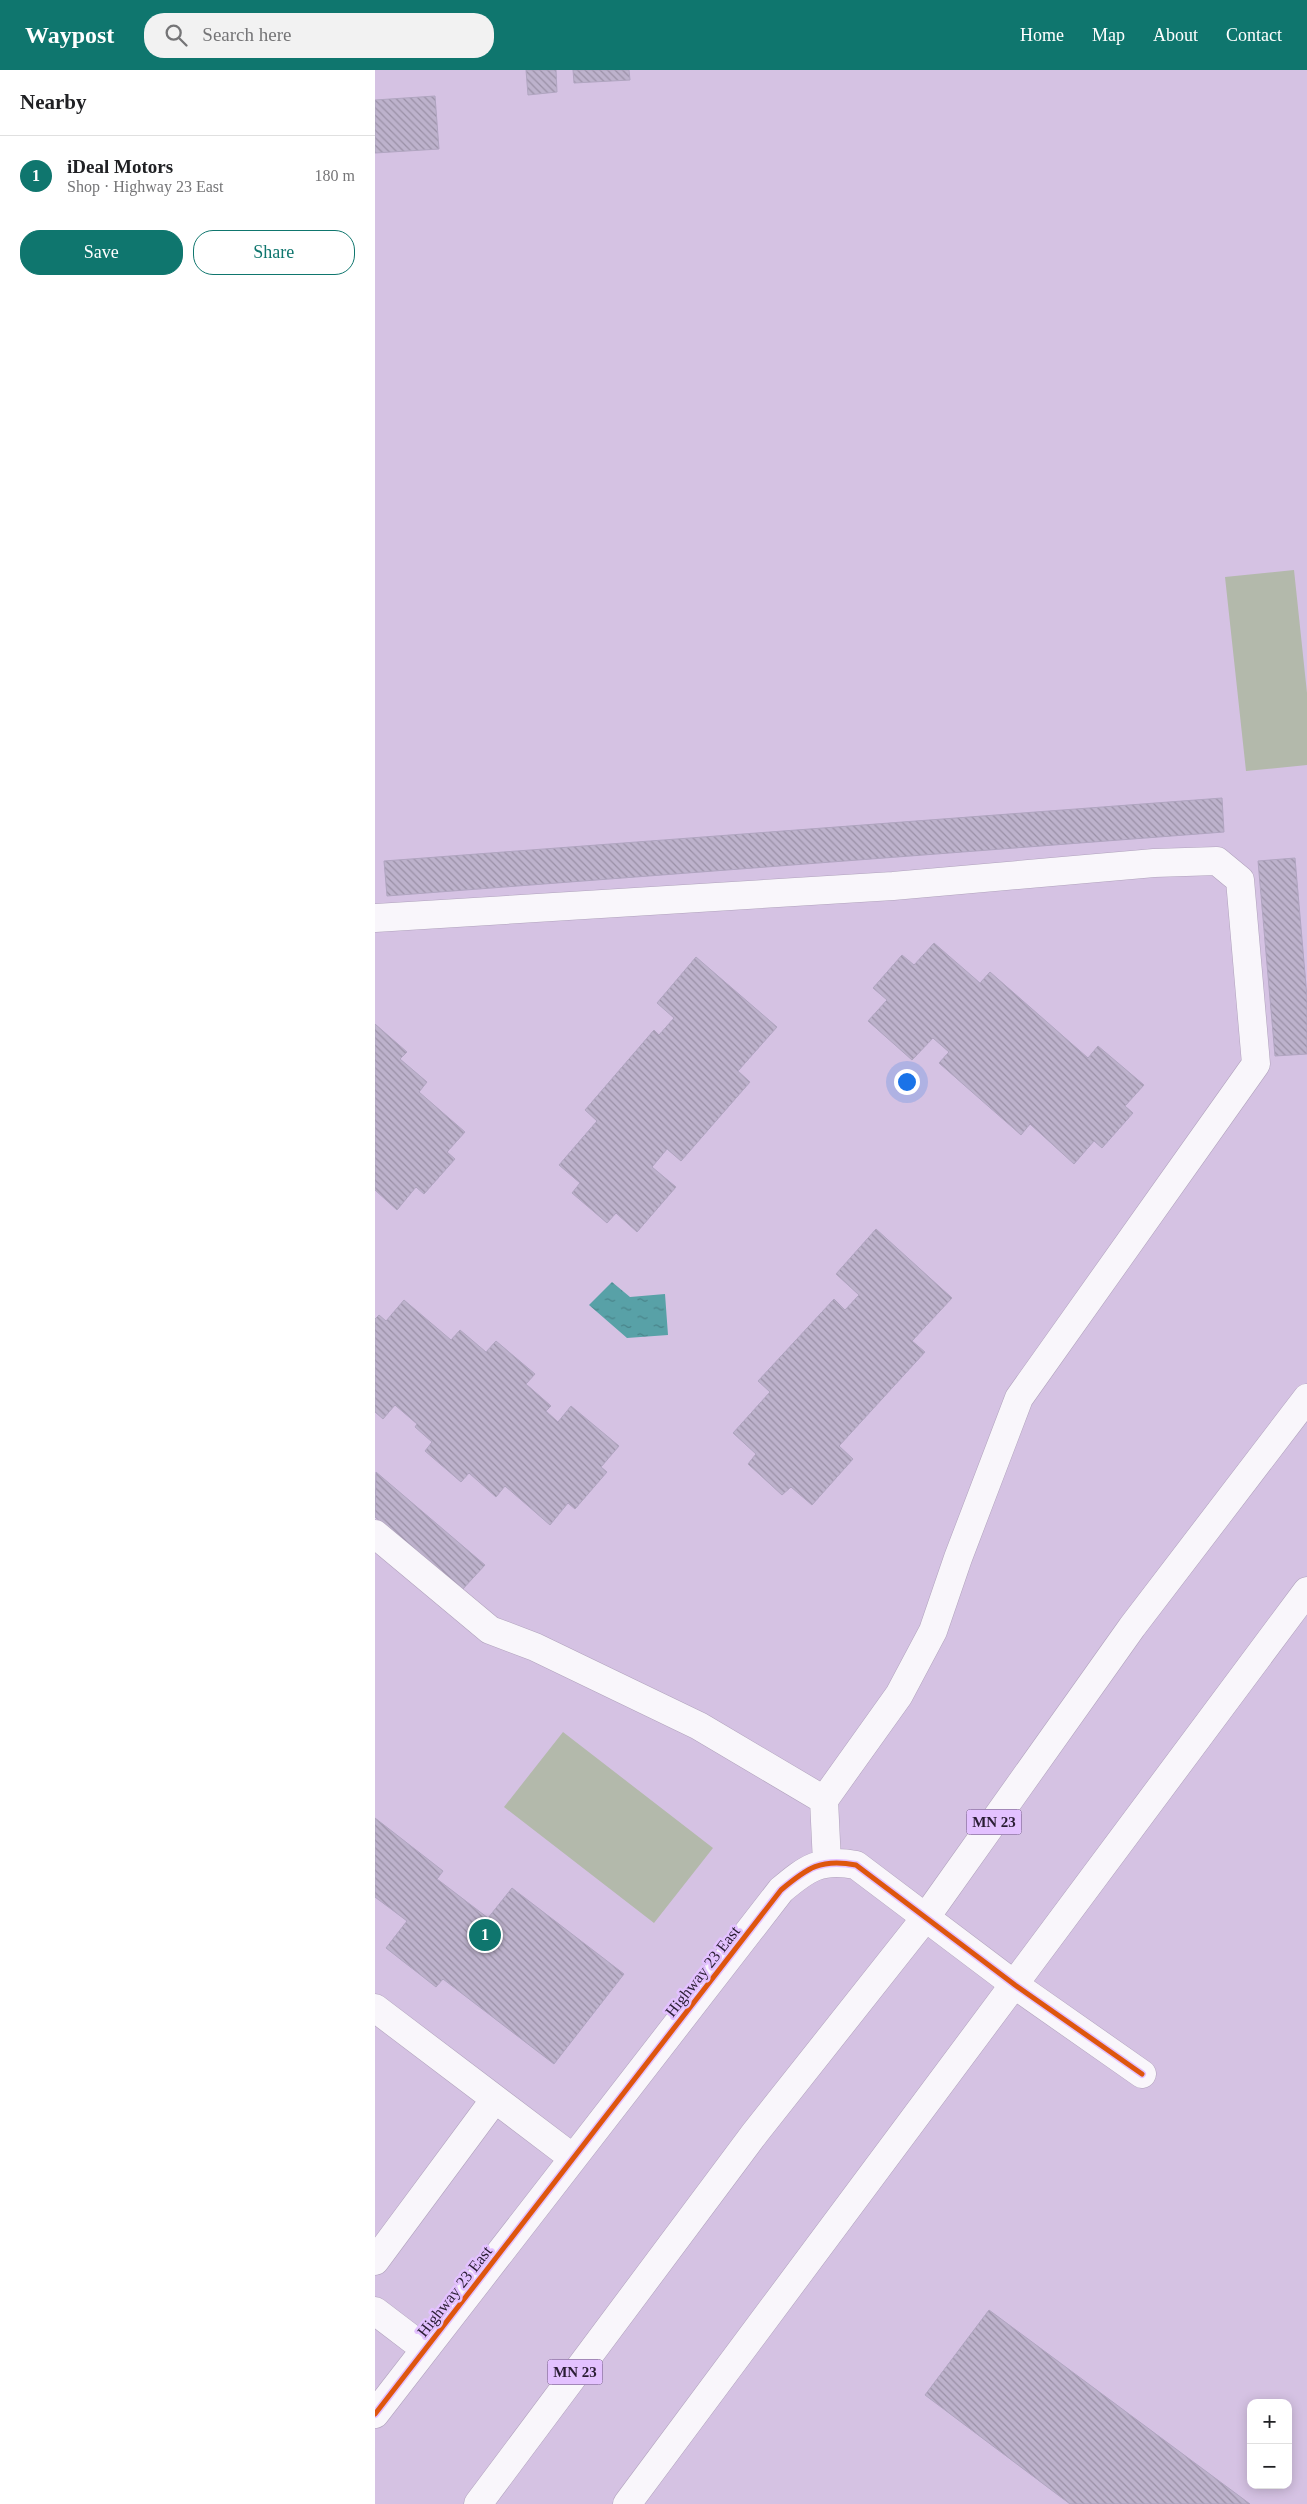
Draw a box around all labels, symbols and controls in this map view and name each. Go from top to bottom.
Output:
search box [144,13,494,58]
icon: search [162,21,190,49]
text: Waypost [25,22,114,48]
text: Search here [202,24,292,45]
text: Home [1020,25,1064,45]
text: Map [1092,25,1125,45]
text: About [1153,25,1198,45]
text: Contact [1226,25,1282,45]
text: Nearby [20,90,87,114]
text: iDeal Motors [67,156,173,177]
text: 1 [32,167,40,184]
text: 180 m [315,167,355,184]
text: Shop · Highway 23 East [67,178,223,195]
button: Save [20,230,183,275]
button: Share [193,230,355,275]
your location [894,1069,920,1095]
road number: MN 23 [967,1810,1021,1834]
pin: 1 [469,1916,501,1954]
street label: Highway 23 East [662,1922,744,2021]
street label: Highway 23 East [414,2242,496,2341]
road number: MN 23 [547,2360,603,2384]
map controls [1247,2399,1292,2489]
button: + [1247,2399,1292,2444]
button: − [1247,2444,1292,2489]

